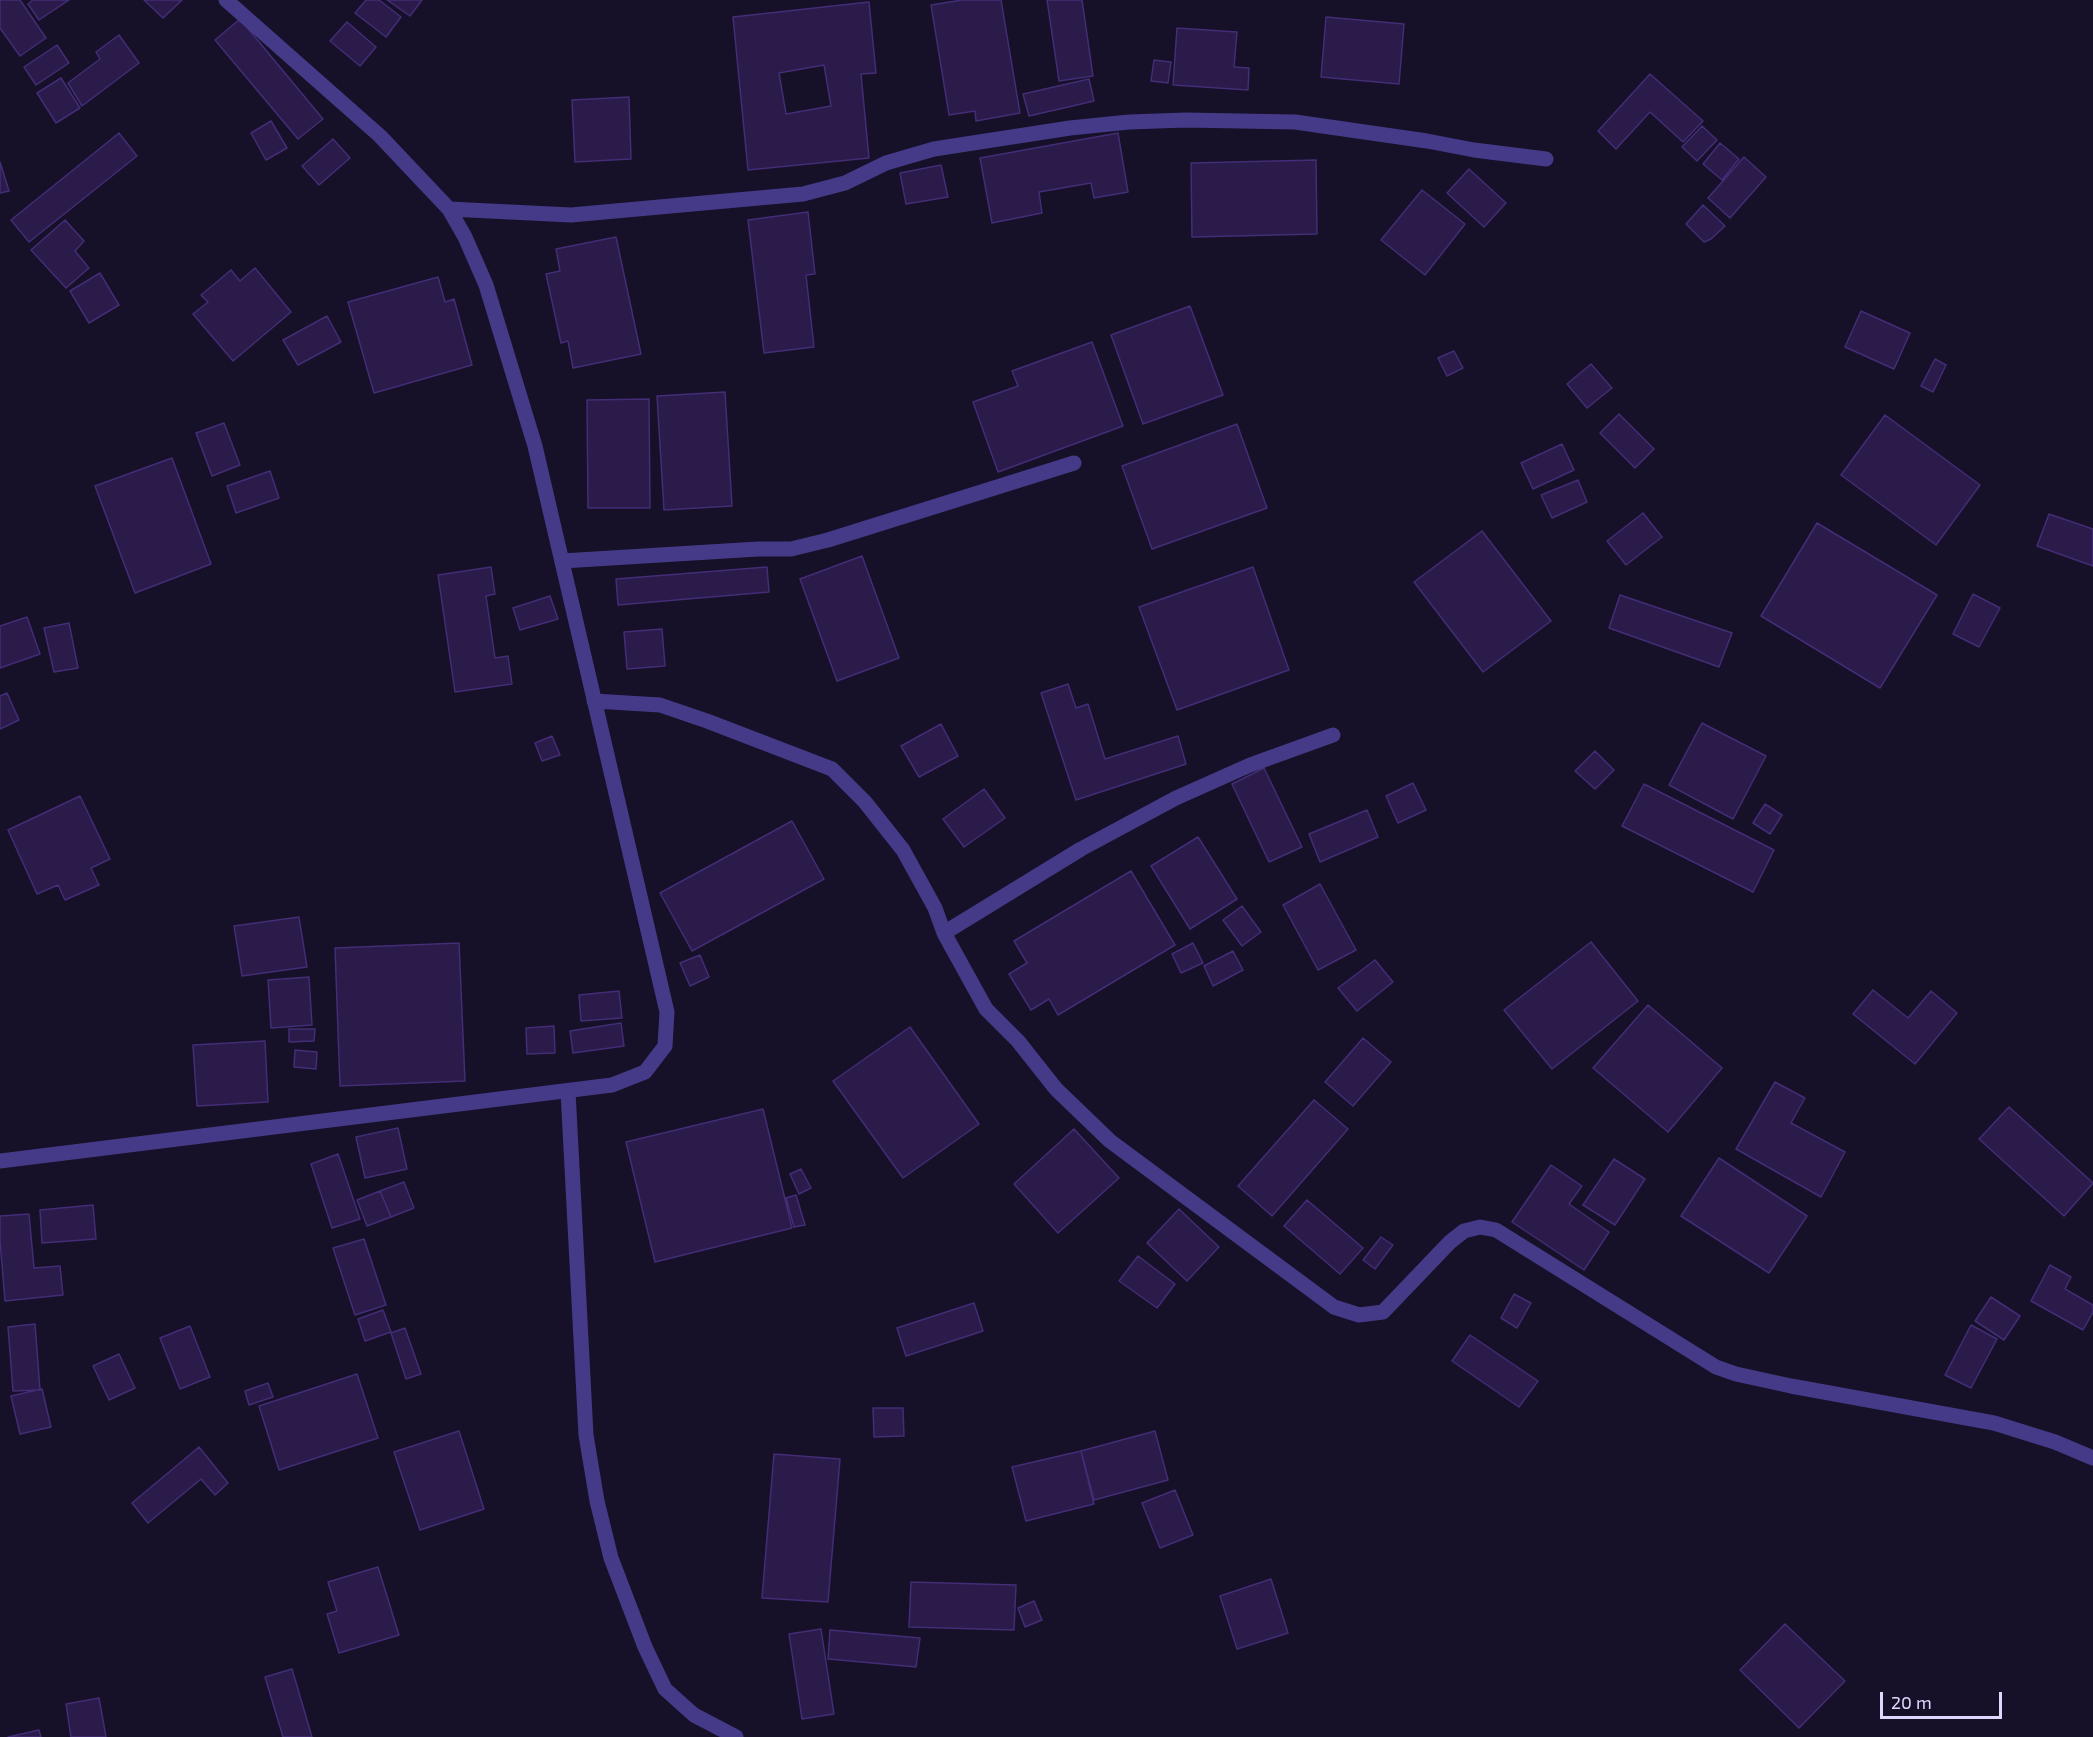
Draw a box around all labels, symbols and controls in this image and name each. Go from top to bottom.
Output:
scale bar [1883,1680,2004,1718]
text: 20 m [1891,1691,1932,1713]

